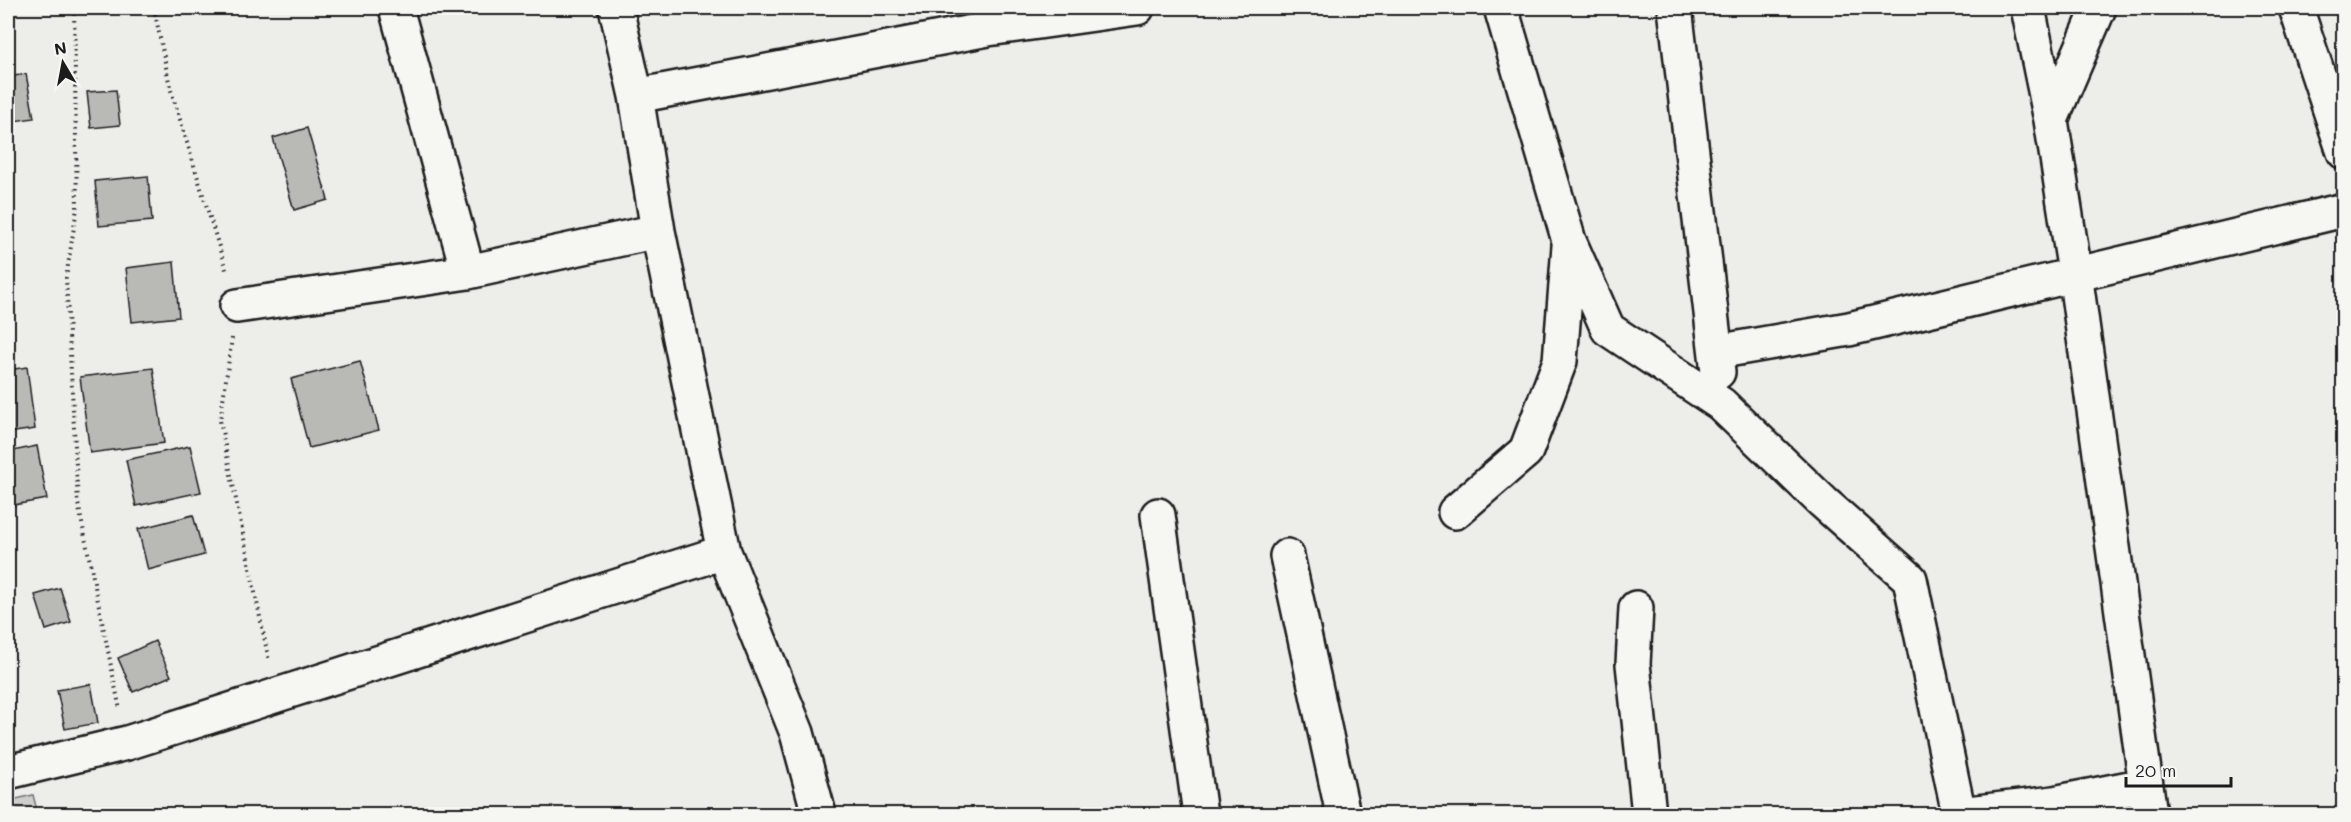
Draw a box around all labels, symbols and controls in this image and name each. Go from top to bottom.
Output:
north arrow [33,33,93,93]
text: N [52,36,68,59]
scale bar [2126,750,2231,788]
text: 20 m [2135,758,2176,782]

